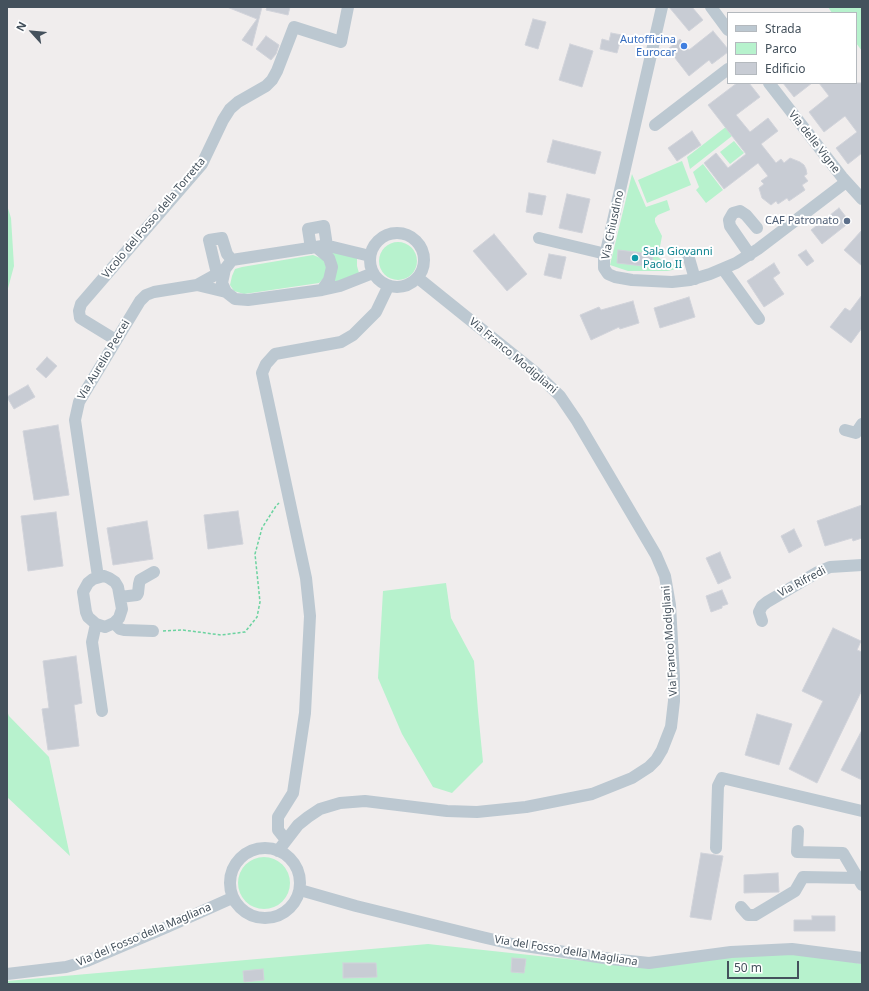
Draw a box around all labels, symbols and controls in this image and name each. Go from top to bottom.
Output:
north arrow [12,12,52,52]
legend [727,12,857,84]
text: N [12,19,30,34]
text: Strada [765,20,801,37]
place label: Autofficina Eurocar [620,33,676,59]
text: Parco [765,40,797,57]
marker: Autofficina Eurocar [679,41,689,51]
text: Edificio [765,60,806,77]
street label: Via delle Vigne [786,108,842,176]
street label: Vicolo del Fosso della Torretta [100,155,208,281]
street label: Via Chiusdino [599,189,627,261]
place label: CAF Patronato [765,214,839,228]
marker: CAF Patronato [842,216,852,226]
place label: Sala Giovanni Paolo II [643,245,713,271]
marker: Sala Giovanni Paolo II [630,253,640,263]
street label: Via Franco Modigliani [466,315,560,397]
street label: Via Aurelio Peccei [75,318,133,402]
street label: Via Rifredi [776,564,828,600]
street label: Via Franco Modigliani [660,585,680,697]
street label: Via del Fosso della Magliana [75,901,213,969]
street label: Via del Fosso della Magliana [493,933,639,969]
scale bar [729,953,801,979]
text: 50 m [734,959,762,976]

